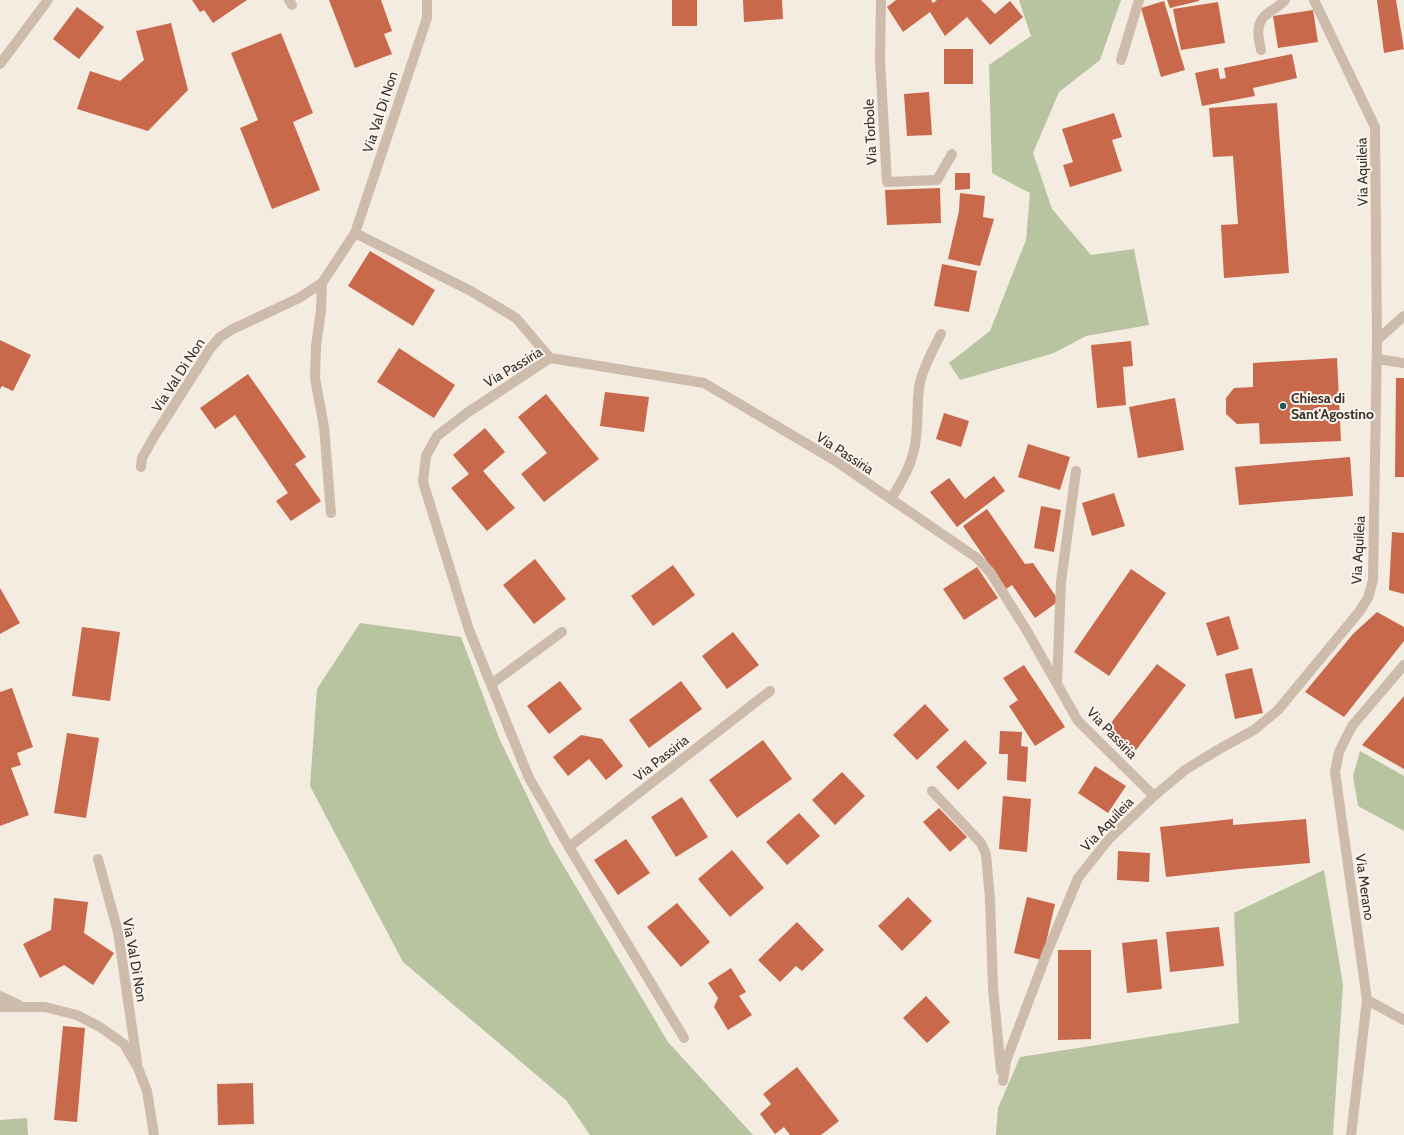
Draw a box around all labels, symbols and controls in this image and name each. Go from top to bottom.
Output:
street label: Via Val Di Non [358,69,402,155]
street label: Via Torbole [859,98,881,166]
street label: Via Aquileia [1352,137,1372,206]
street label: Via Val Di Non [147,335,209,415]
street label: Via Passiria [480,342,546,392]
place label: Chiesa di Sant'Agostino [1291,389,1374,423]
marker: Chiesa di Sant'Agostino [1278,401,1288,411]
street label: Via Passiria [813,428,877,478]
street label: Via Aquileia [1347,515,1369,585]
street label: Via Passiria [1083,703,1141,763]
street label: Via Passiria [630,731,692,785]
street label: Via Aquileia [1077,793,1138,855]
street label: Via Merano [1351,853,1379,922]
street label: Via Val Di Non [119,917,151,1003]

